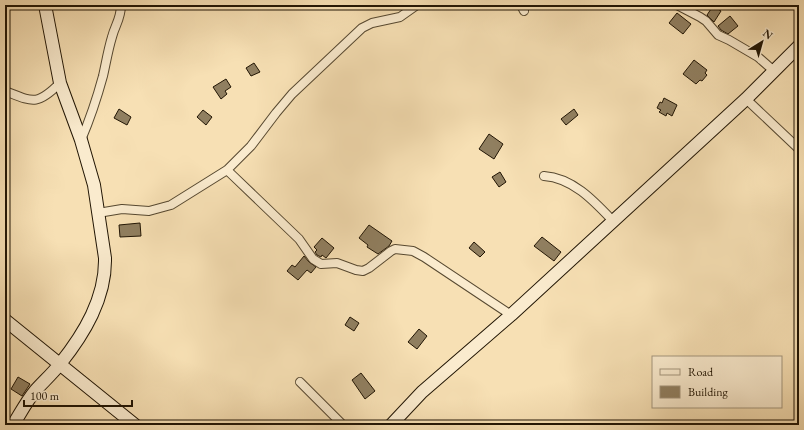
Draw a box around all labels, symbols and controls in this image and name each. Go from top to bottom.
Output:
north arrow [742,22,782,62]
text: N [760,26,776,42]
legend [652,356,782,408]
text: Road [688,364,714,380]
scale bar [24,382,132,408]
text: Building [688,384,729,400]
text: 100 m [30,388,60,404]

